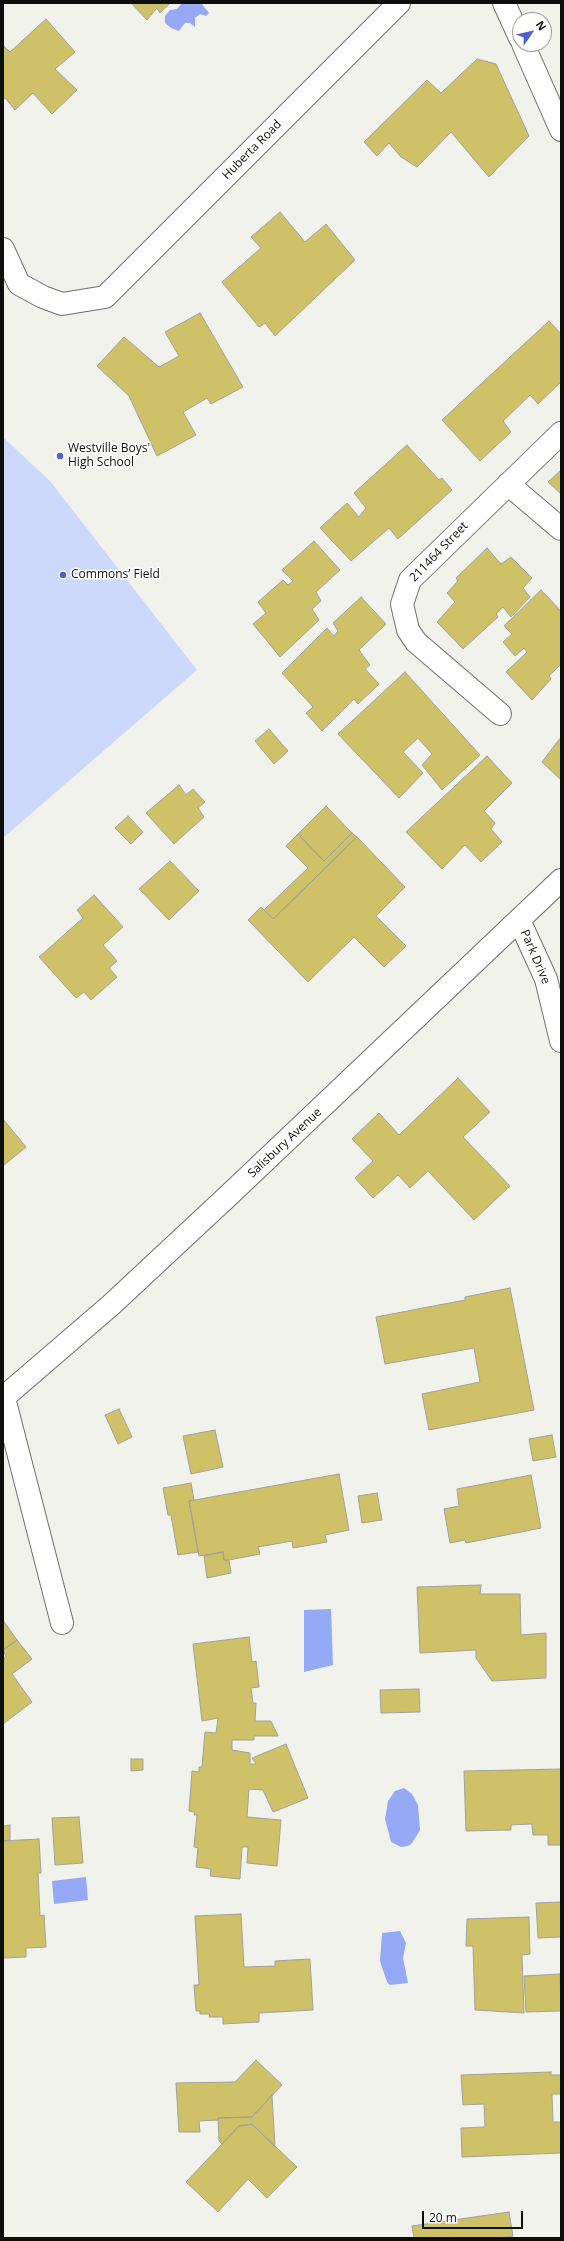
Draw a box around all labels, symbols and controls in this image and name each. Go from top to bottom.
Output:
north arrow [512,12,552,52]
text: N [533,18,550,33]
street label: Huberta Road [219,117,285,183]
place label: Westville Boys' High School [68,442,150,470]
marker: Westville Boys' High School [55,451,65,461]
street label: 211464 Street [407,519,471,585]
place label: Commons’ Field [71,568,160,582]
marker: Commons’ Field [58,570,68,580]
street label: Park Drive [517,928,553,986]
street label: Salisbury Avenue [245,1105,325,1181]
scale bar [424,2203,525,2229]
text: 20 m [429,2209,457,2226]

